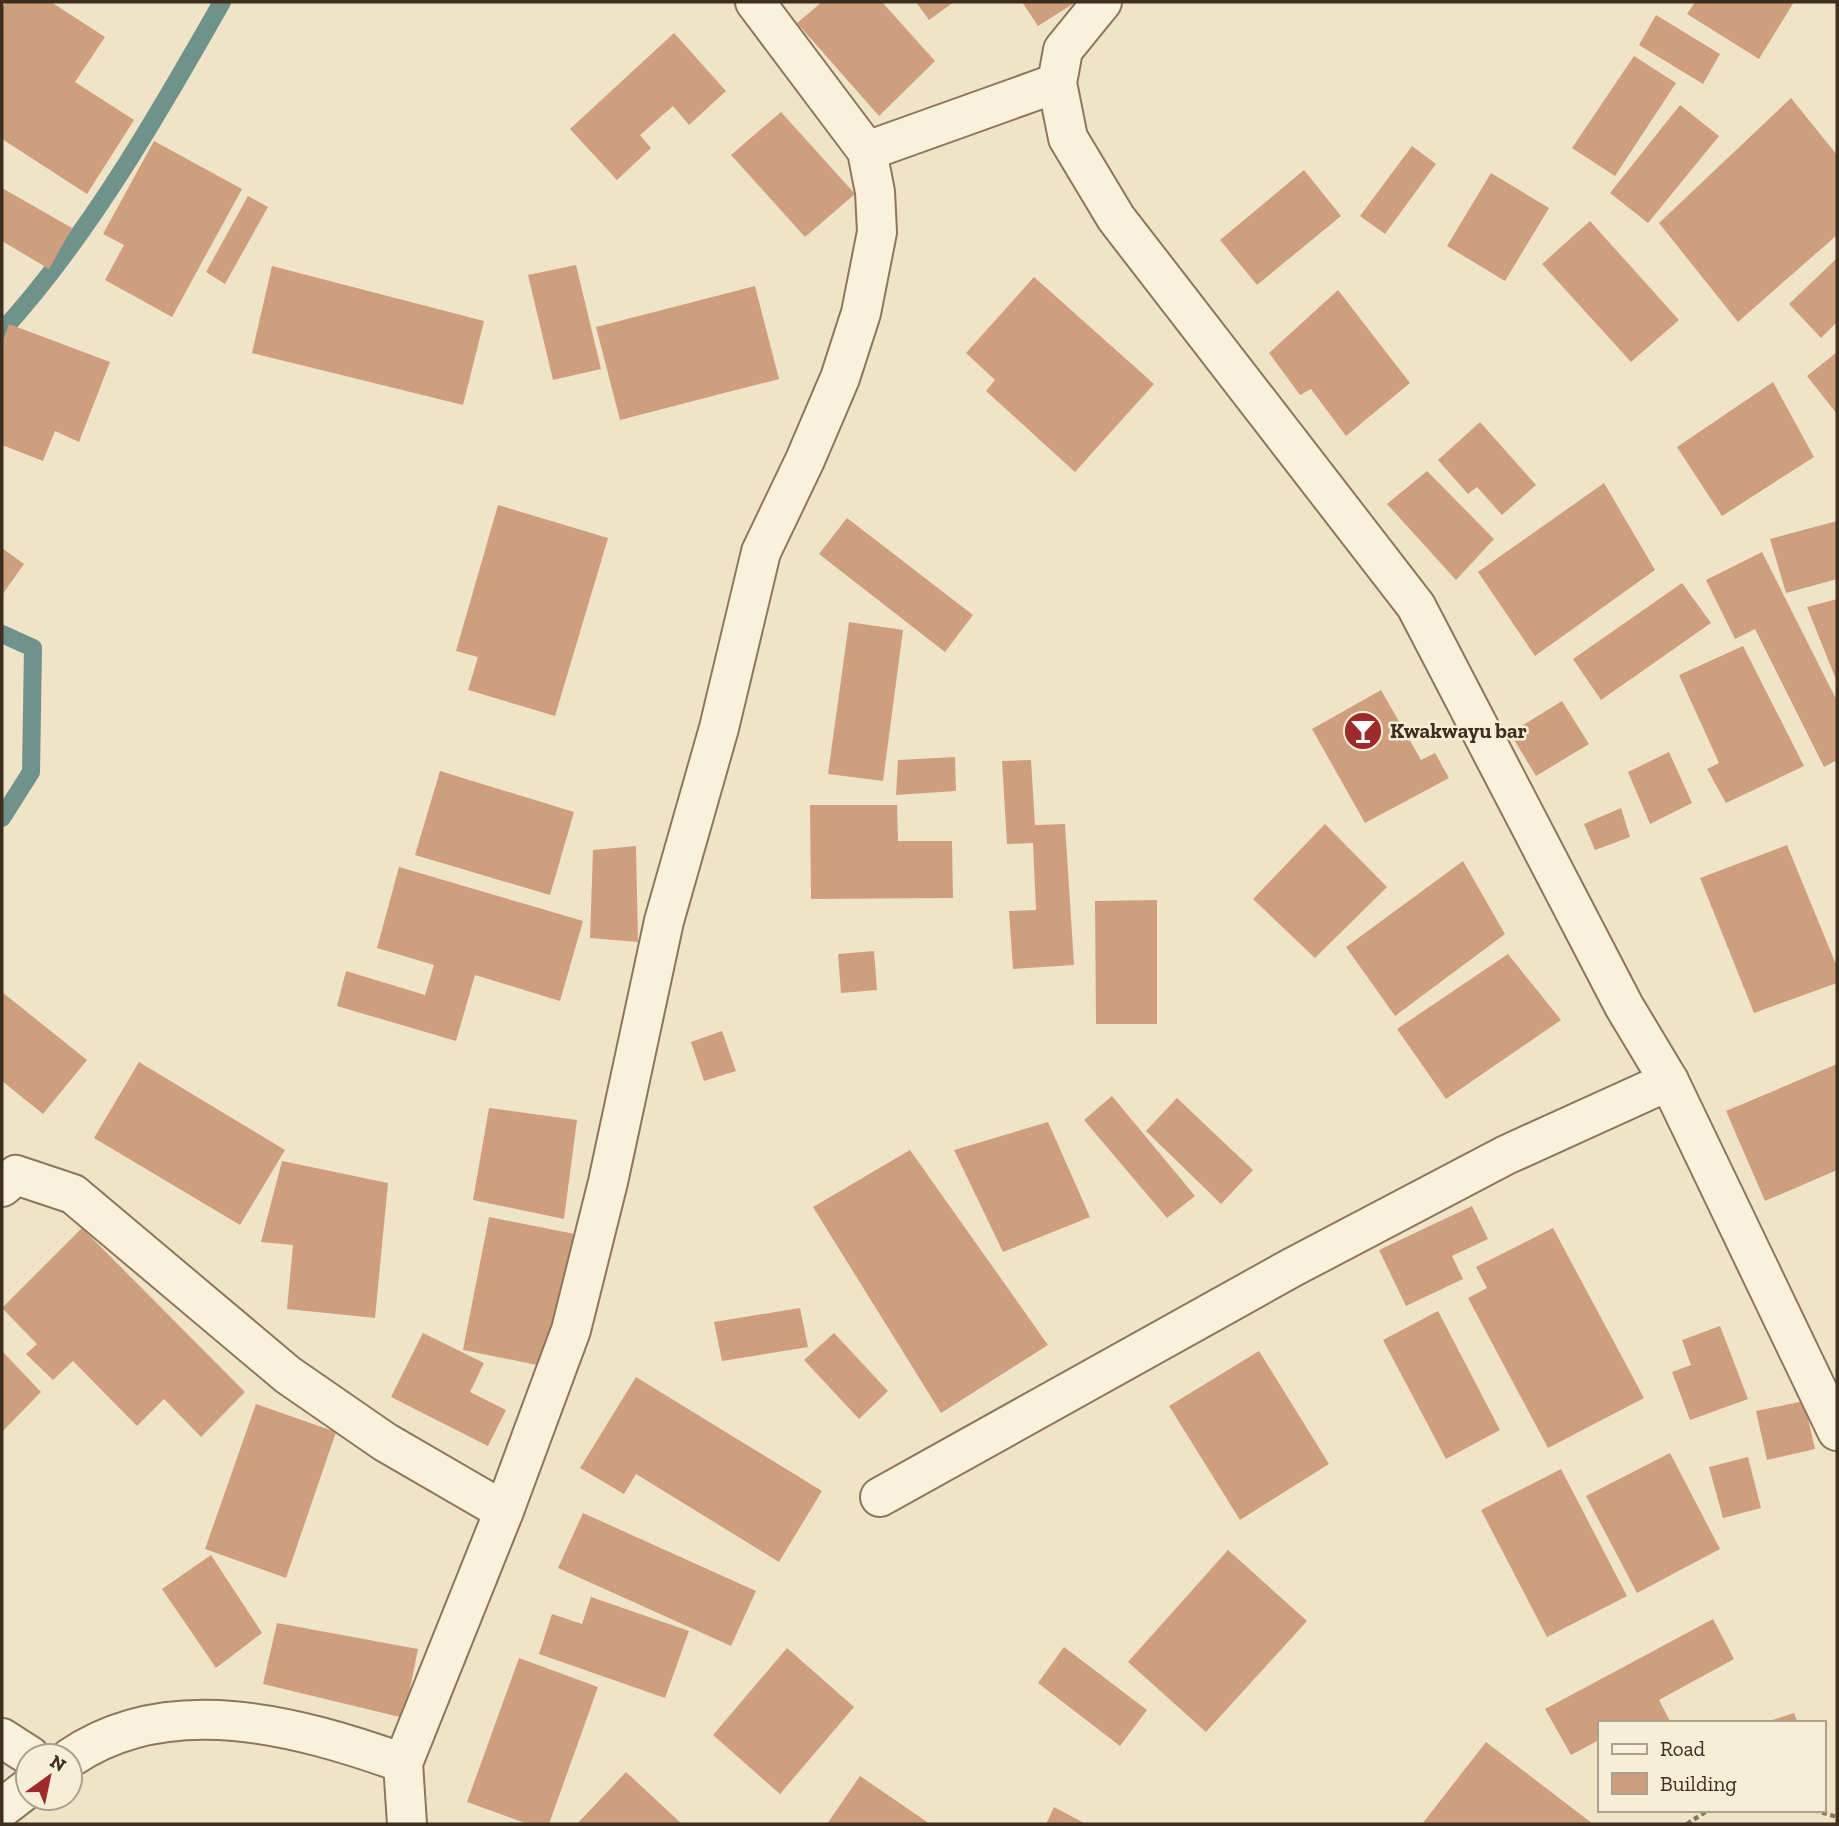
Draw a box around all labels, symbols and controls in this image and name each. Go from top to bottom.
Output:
bar icon: Kwakwayu bar [1342,710,1384,752]
place label: Kwakwayu bar [1390,718,1527,743]
legend [1598,1721,1825,1812]
text: Road [1660,1736,1706,1761]
north arrow [14,1742,84,1812]
text: N [46,1750,70,1777]
text: Building [1660,1771,1737,1796]

